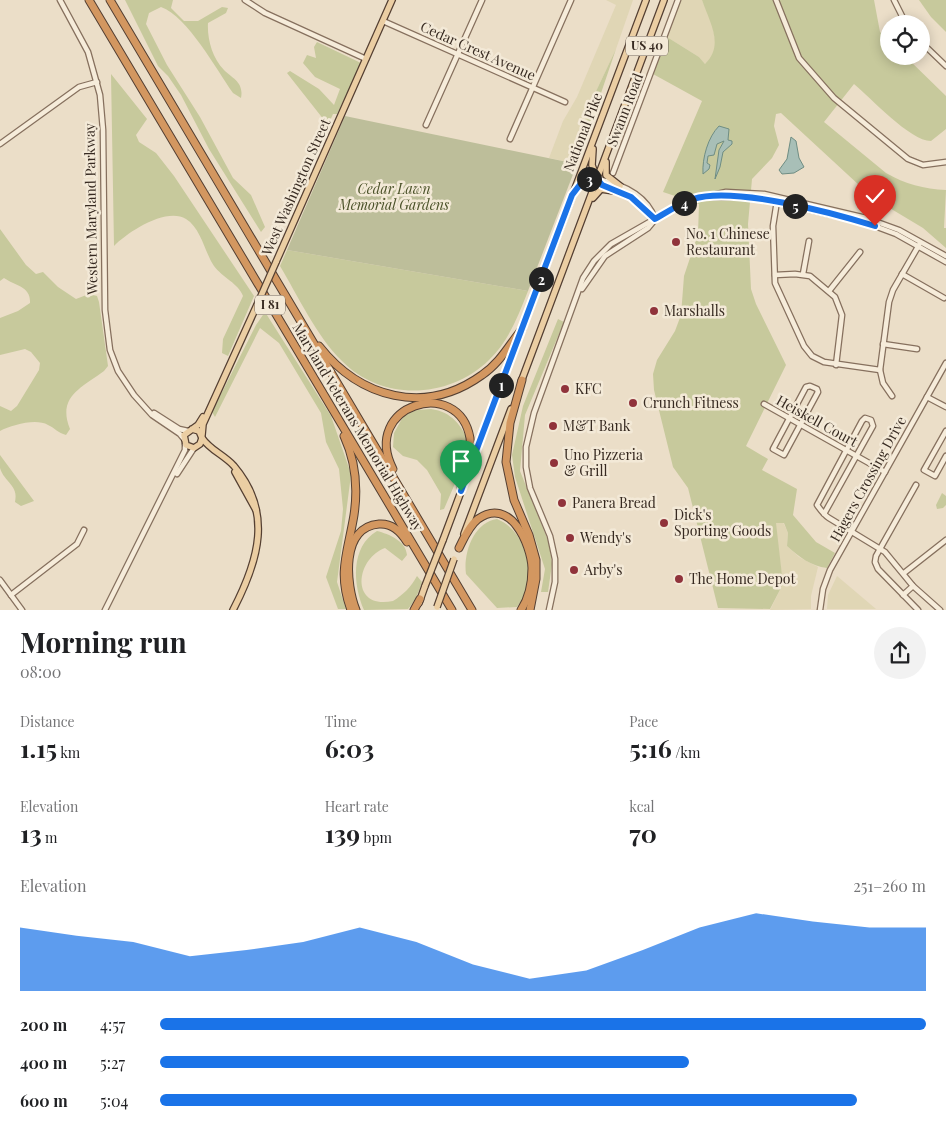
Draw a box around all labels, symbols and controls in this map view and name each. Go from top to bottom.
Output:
map controls [880,15,930,65]
button: locate [880,15,930,65]
street label: Cedar Crest Avenue [418,17,539,84]
road number: US 40 [626,36,668,56]
street label: Swann Road [602,70,647,149]
street label: National Pike [559,90,606,174]
street label: West Washington Street [256,114,335,259]
street label: Western Maryland Parkway [80,123,102,296]
pin: 3 [576,166,602,192]
text: 3 [586,170,593,189]
pin [854,175,896,226]
park label: Cedar Lawn Memorial Gardens [338,179,450,214]
icon: check [861,182,889,210]
pin: 4 [672,190,696,216]
text: 4 [681,194,688,213]
pin: 5 [782,194,808,218]
text: 5 [792,197,799,216]
place label: No. 1 Chinese Restaurant [686,224,770,259]
marker: No. 1 Chinese Restaurant [670,236,682,248]
pin: 2 [528,266,554,292]
text: 2 [538,270,545,289]
road number: I 81 [255,296,285,314]
place label: Marshalls [664,301,725,320]
marker: Marshalls [648,305,660,317]
street label: Maryland Veterans Memorial Highway [289,319,428,534]
pin: 1 [488,372,514,398]
text: 1 [499,376,504,395]
place label: KFC [575,379,602,398]
marker: KFC [559,383,571,395]
street label: Heiskell Court [773,390,862,451]
place label: Crunch Fitness [643,393,739,412]
marker: Crunch Fitness [627,397,639,409]
street label: Hagers Crossing Drive [825,412,910,545]
place label: M&T Bank [563,416,631,435]
marker: M&T Bank [547,420,559,432]
pin [440,440,482,491]
place label: Uno Pizzeria & Grill [564,445,643,480]
icon: arrive [447,447,475,475]
marker: Uno Pizzeria & Grill [548,457,560,469]
place label: Panera Bread [572,493,656,512]
marker: Panera Bread [556,497,568,509]
place label: Dick's Sporting Goods [674,505,771,540]
marker: Dick's Sporting Goods [658,517,670,529]
place label: Wendy's [579,528,631,547]
marker: Wendy's [564,532,576,544]
place label: Arby's [583,560,623,579]
marker: Arby's [568,564,580,576]
place label: The Home Depot [689,569,796,588]
marker: The Home Depot [673,573,685,585]
text: Morning run [20,623,187,660]
button: share [874,627,926,679]
text: 08:00 [20,661,61,682]
text: Distance [20,712,75,731]
text: Time [325,712,357,731]
text: Pace [629,712,658,731]
text: 1.15 [20,731,57,764]
text: 6:03 [325,731,374,764]
text: 5:16 [629,731,672,764]
text: km [57,743,80,762]
text: /km [672,743,700,762]
text: Elevation [20,797,78,816]
text: Heart rate [325,797,389,816]
text: kcal [629,797,654,816]
text: 13 [20,816,42,849]
text: 139 [325,816,360,849]
text: 70 [629,816,657,849]
text: m [42,828,58,847]
text: bpm [360,828,392,847]
text: Elevation [20,875,87,896]
text: 251–260 m [853,875,926,896]
text: 200 m [20,1014,67,1035]
text: 4:57 [100,1014,125,1035]
text: 400 m [20,1052,67,1073]
text: 5:27 [100,1052,125,1073]
text: 600 m [20,1090,68,1111]
text: 5:04 [100,1090,128,1111]

